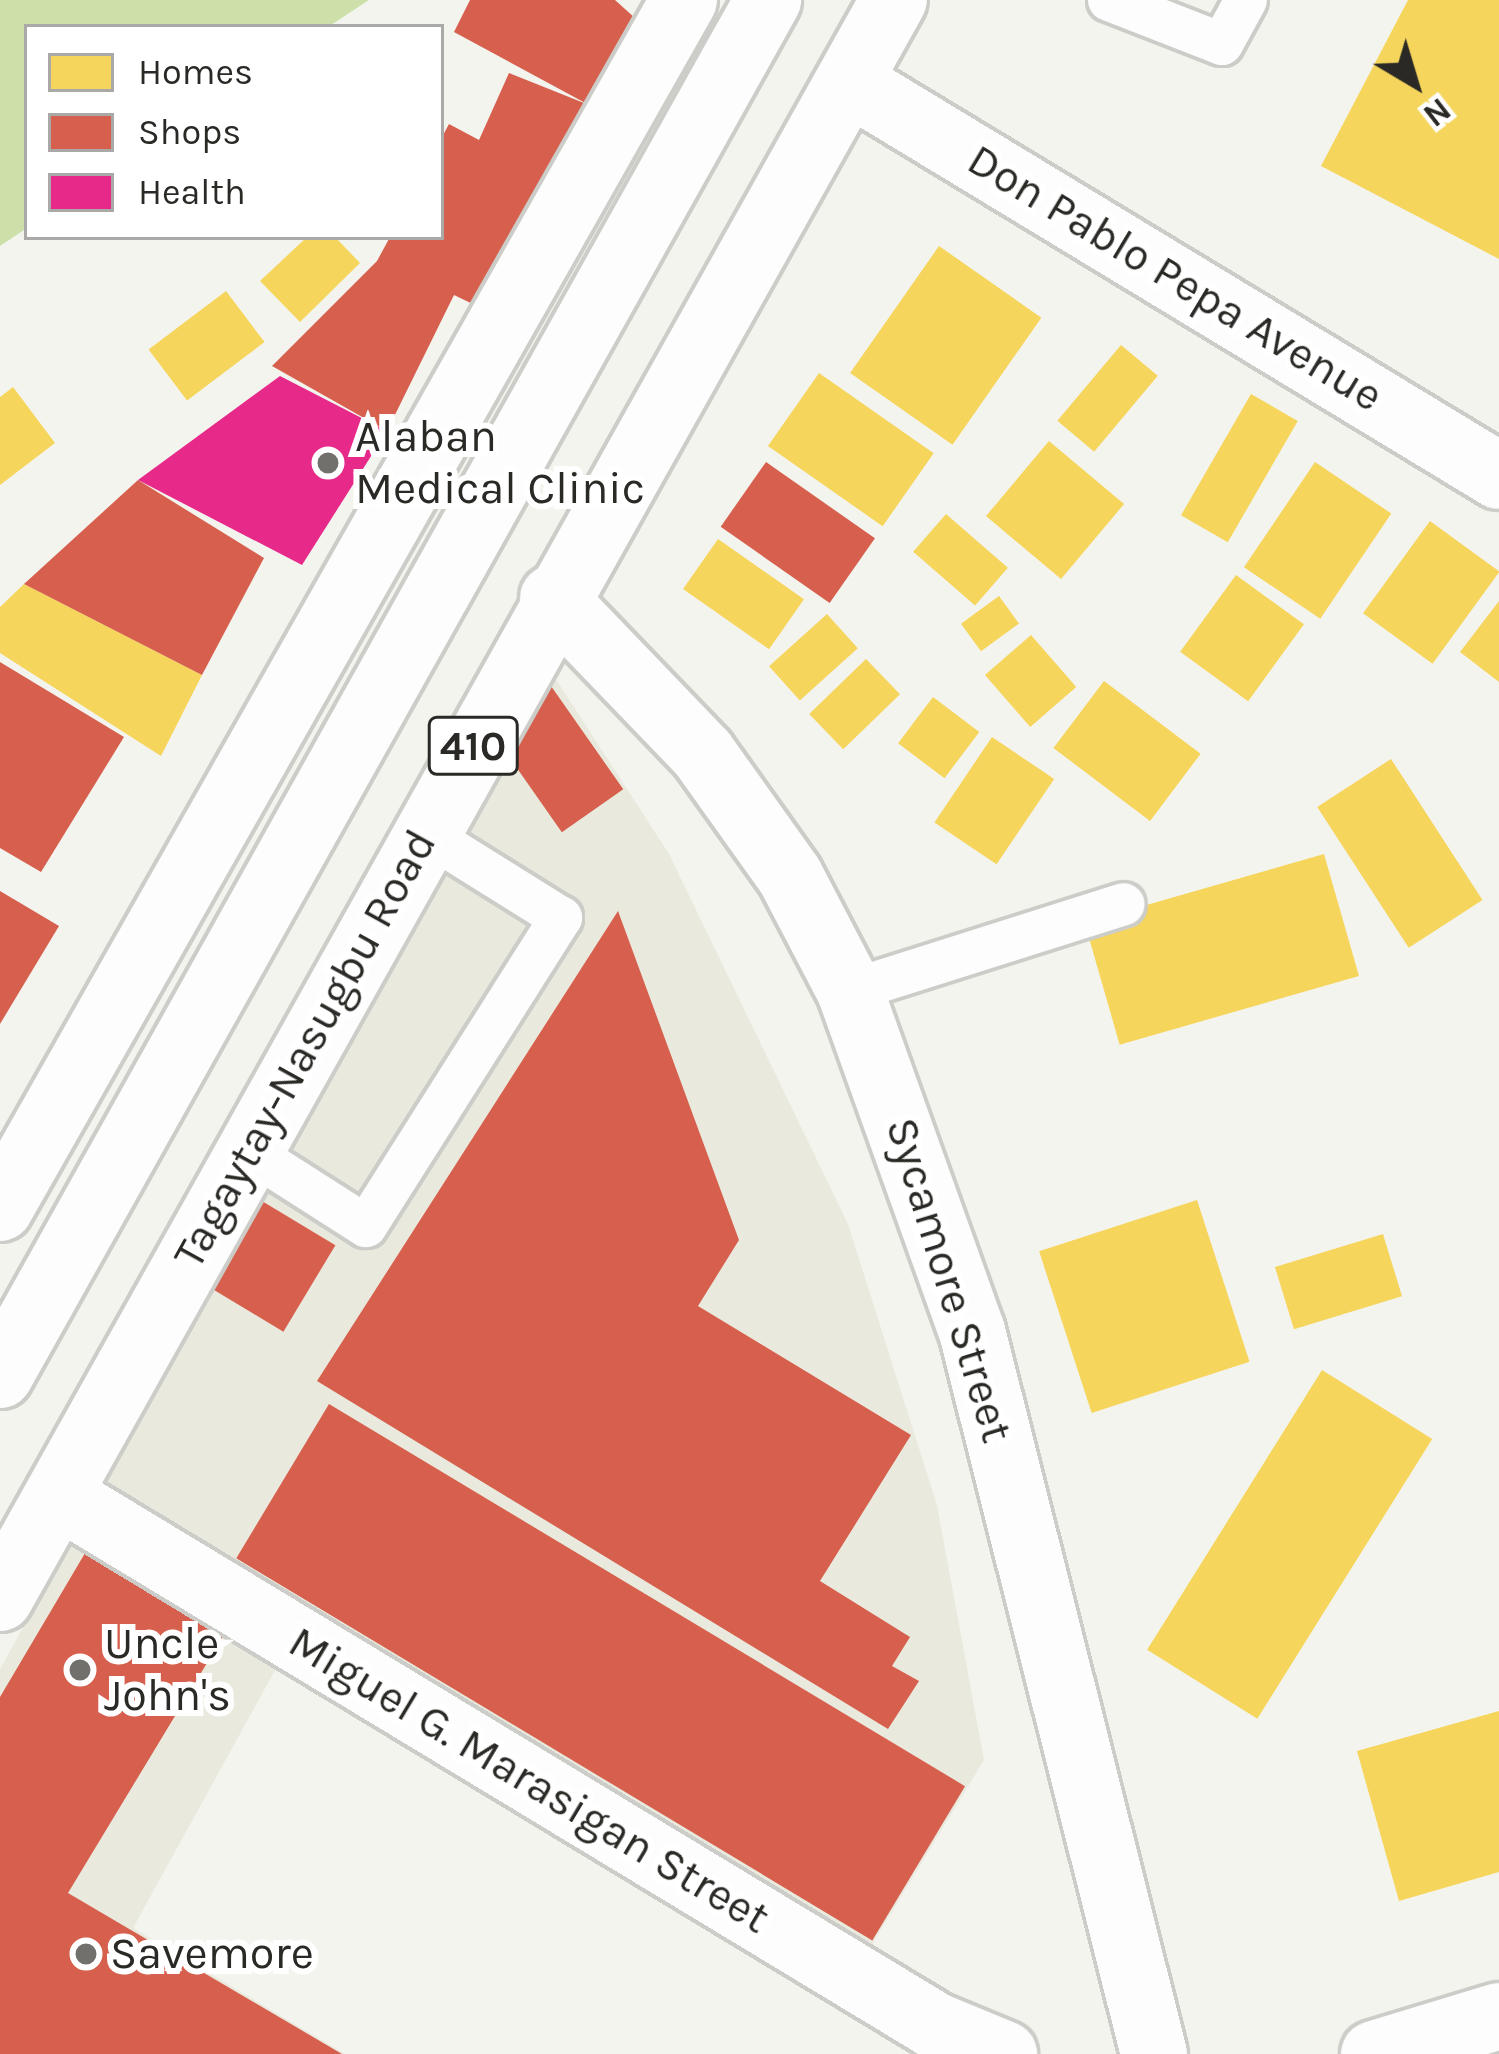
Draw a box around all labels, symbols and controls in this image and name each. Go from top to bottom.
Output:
legend [24,24,444,240]
north arrow [1355,24,1475,144]
text: Homes [138,51,253,93]
text: N [1416,90,1458,135]
text: Shops [138,111,241,153]
street label: Don Pablo Pepa Avenue [958,133,1392,423]
text: Health [138,171,246,213]
place label: Alaban Medical Clinic [355,410,645,516]
marker: Alaban Medical Clinic [312,447,344,479]
road number: 410 [425,710,521,782]
street label: Tagaytay-Nasugbu Road [162,820,448,1278]
street label: Sycamore Street [874,1111,1024,1449]
street label: Miguel G. Marasigan Street [279,1615,779,1945]
place label: Uncle John's [104,1617,231,1723]
marker: Uncle John's [67,1657,93,1683]
place label: Savemore [110,1927,314,1981]
marker: Savemore [73,1941,99,1967]

